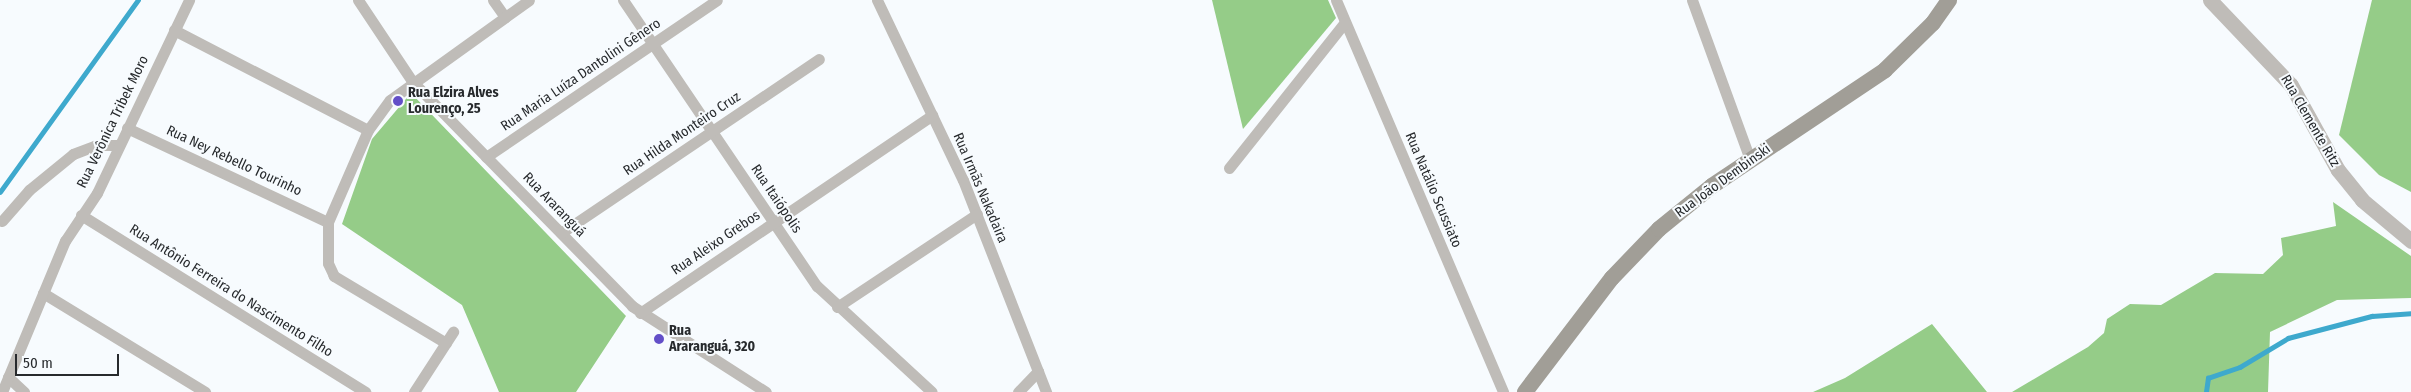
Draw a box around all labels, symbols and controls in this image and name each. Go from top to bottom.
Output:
street label: Rua Maria Luíza Dantolini Gênero [498,15,664,135]
street label: Rua Verônica Tribek Moro [74,53,152,191]
street label: Rua Clemente Ritz [2277,72,2343,170]
place label: Rua Elzira Alves Lourenço, 25 [408,85,499,118]
street label: Rua Hilda Monteiro Cruz [620,89,744,179]
marker: Rua Elzira Alves Lourenço, 25 [392,95,404,107]
street label: Rua Ney Rebello Tourinho [164,122,304,200]
street label: Rua Irmãs Nakadaira [949,130,1011,246]
street label: Rua Natálio Scussiato [1401,130,1465,250]
street label: Rua João Dembinski [1672,141,1774,221]
street label: Rua Itaiópolis [747,162,805,236]
street label: Rua Araranguá [519,169,589,241]
street label: Rua Aleixo Grebos [668,207,764,279]
street label: Rua Antônio Ferreira do Nascimento Filho [126,221,336,361]
place label: Rua Araranguá, 320 [669,323,755,356]
marker: Rua Araranguá, 320 [653,333,665,345]
scale bar [18,344,121,376]
text: 50 m [23,354,53,372]

